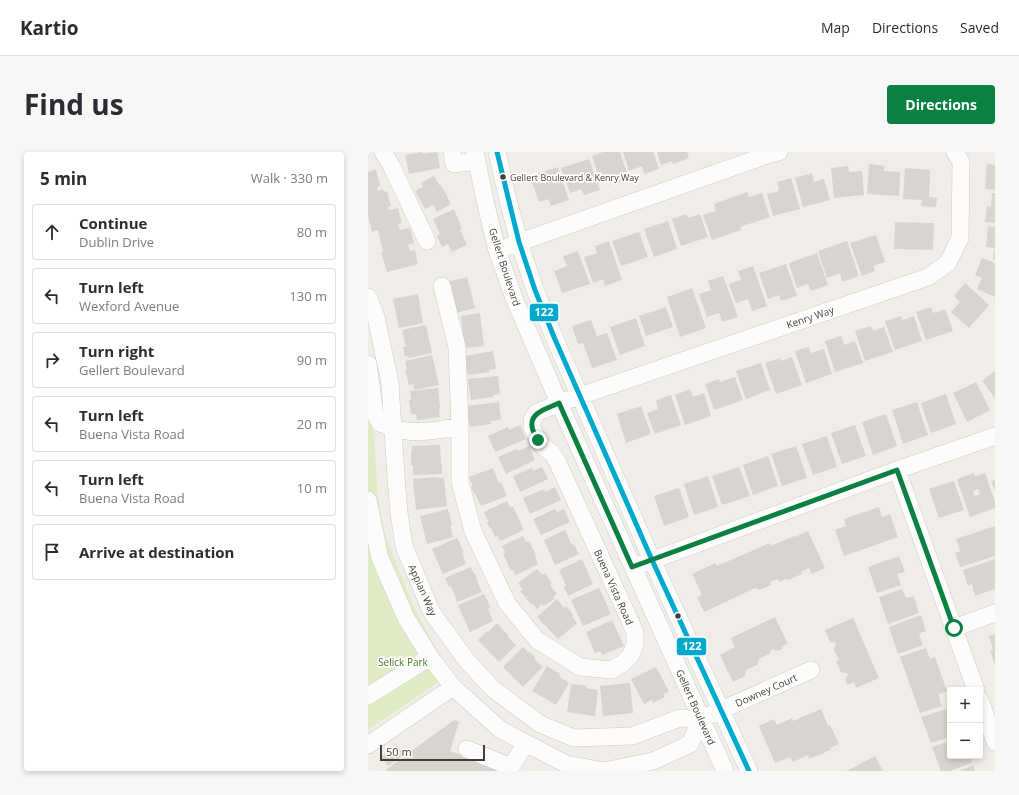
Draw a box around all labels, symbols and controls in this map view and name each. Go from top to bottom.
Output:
text: Kartio [20,15,79,41]
text: Map [821,18,850,37]
text: Directions [872,18,938,37]
text: Saved [960,18,999,37]
text: Find us [24,85,124,123]
button: Directions [887,85,995,124]
text: 5 min [40,167,87,190]
text: Walk · 330 m [251,169,328,187]
place label: Gellert Boulevard & Kenry Way [510,171,639,184]
marker: Gellert Boulevard & Kenry Way [498,172,508,182]
text: Continue [79,213,147,233]
icon: ahead [41,221,63,243]
text: 80 m [297,223,327,241]
street label: Gellert Boulevard [486,226,524,308]
text: Dublin Drive [79,233,154,251]
text: Turn left [79,277,144,297]
icon: left [41,285,63,307]
text: 130 m [289,287,327,305]
text: Wexford Avenue [79,297,179,315]
street label: Kenry Way [784,302,837,332]
line badge: 122 [529,303,559,322]
text: 122 [535,304,553,319]
text: Turn right [79,341,154,361]
icon: right [41,349,63,371]
text: 90 m [297,351,327,369]
text: Gellert Boulevard [79,361,185,379]
text: Turn left [79,405,144,425]
icon: left [41,413,63,435]
text: 20 m [297,415,327,433]
text: Buena Vista Road [79,425,185,443]
route end [529,431,547,449]
text: Turn left [79,469,144,489]
icon: left [41,477,63,499]
text: 10 m [297,479,327,497]
text: Buena Vista Road [79,489,185,507]
icon: arrive [41,541,63,563]
text: Arrive at destination [79,542,234,562]
street label: Buena Vista Road [591,547,637,627]
street label: Appian Way [405,562,441,619]
unlabelled marker [673,611,683,621]
route start [945,619,963,637]
line badge: 122 [676,637,707,656]
text: 122 [683,638,701,653]
park label: Selick Park [378,655,429,669]
street label: Gellert Boulevard [673,667,719,747]
street label: Downey Court [733,670,800,710]
map controls [947,687,983,759]
button: + [947,687,983,723]
button: − [947,723,983,759]
scale bar [380,743,485,762]
text: 50 m [386,744,412,759]

